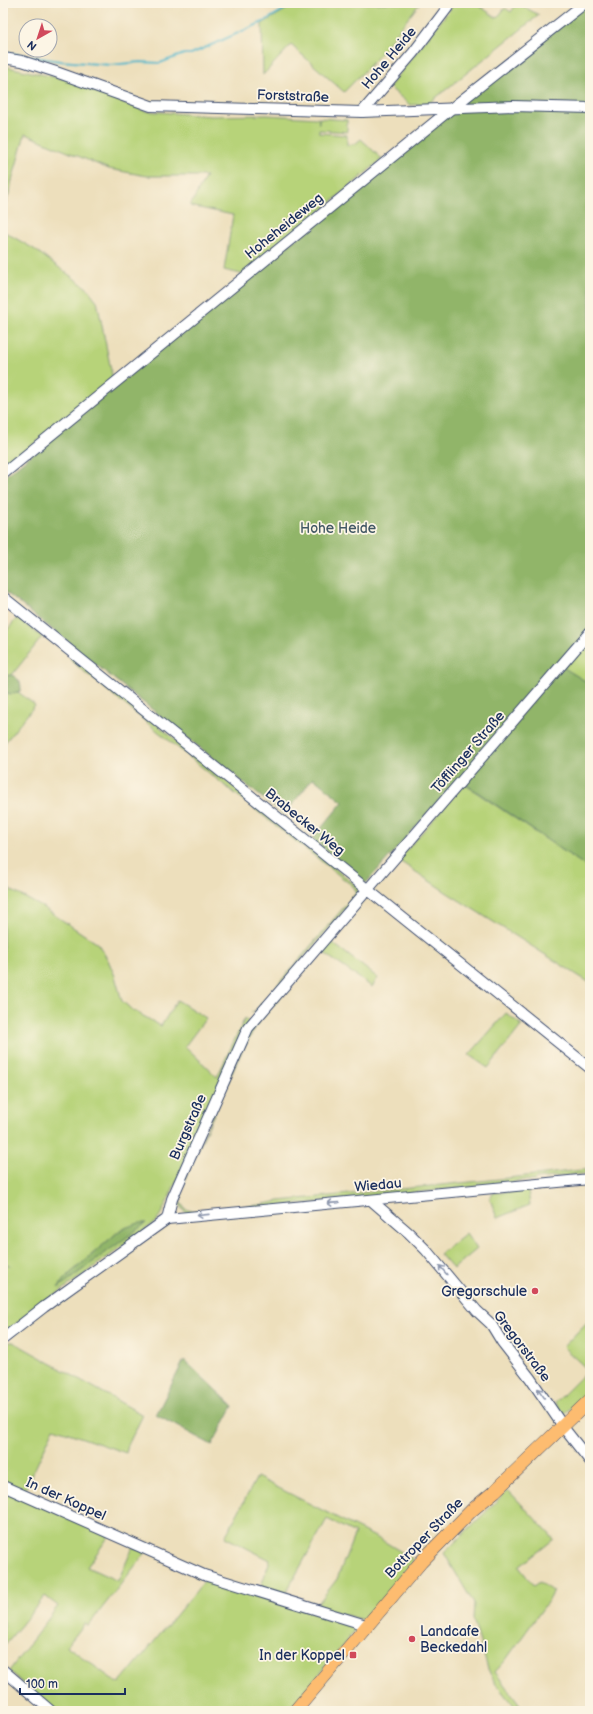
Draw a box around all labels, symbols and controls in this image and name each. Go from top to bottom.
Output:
north arrow [18,18,58,58]
street label: Hohe Heide [358,23,420,93]
text: N [25,38,39,53]
street label: Forststraße [257,86,329,106]
street label: Hoheheideweg [242,189,326,263]
park label: Hohe Heide [300,520,376,537]
street label: Töfflinger Straße [428,707,508,797]
street label: Brabecker Weg [262,785,348,859]
street label: Burgstraße [166,1091,210,1163]
street label: Wiedau [354,1174,402,1196]
one-way arrow [327,1199,340,1207]
one-way arrow [197,1212,210,1219]
one-way arrow [439,1264,448,1275]
place label: Gregorschule [441,1283,527,1300]
marker: Gregorschule [530,1286,540,1296]
street label: Gregorstraße [490,1307,554,1385]
one-way arrow [537,1388,545,1399]
street label: In der Koppel [23,1474,109,1524]
street label: Bottroper Straße [381,1494,467,1582]
place label: Landcafe Beckedahl [420,1623,487,1656]
marker: Landcafe Beckedahl [407,1634,417,1644]
place label: In der Koppel [259,1647,345,1664]
marker: In der Koppel [348,1650,358,1660]
scale bar [20,1670,125,1696]
text: 100 m [26,1677,58,1692]

